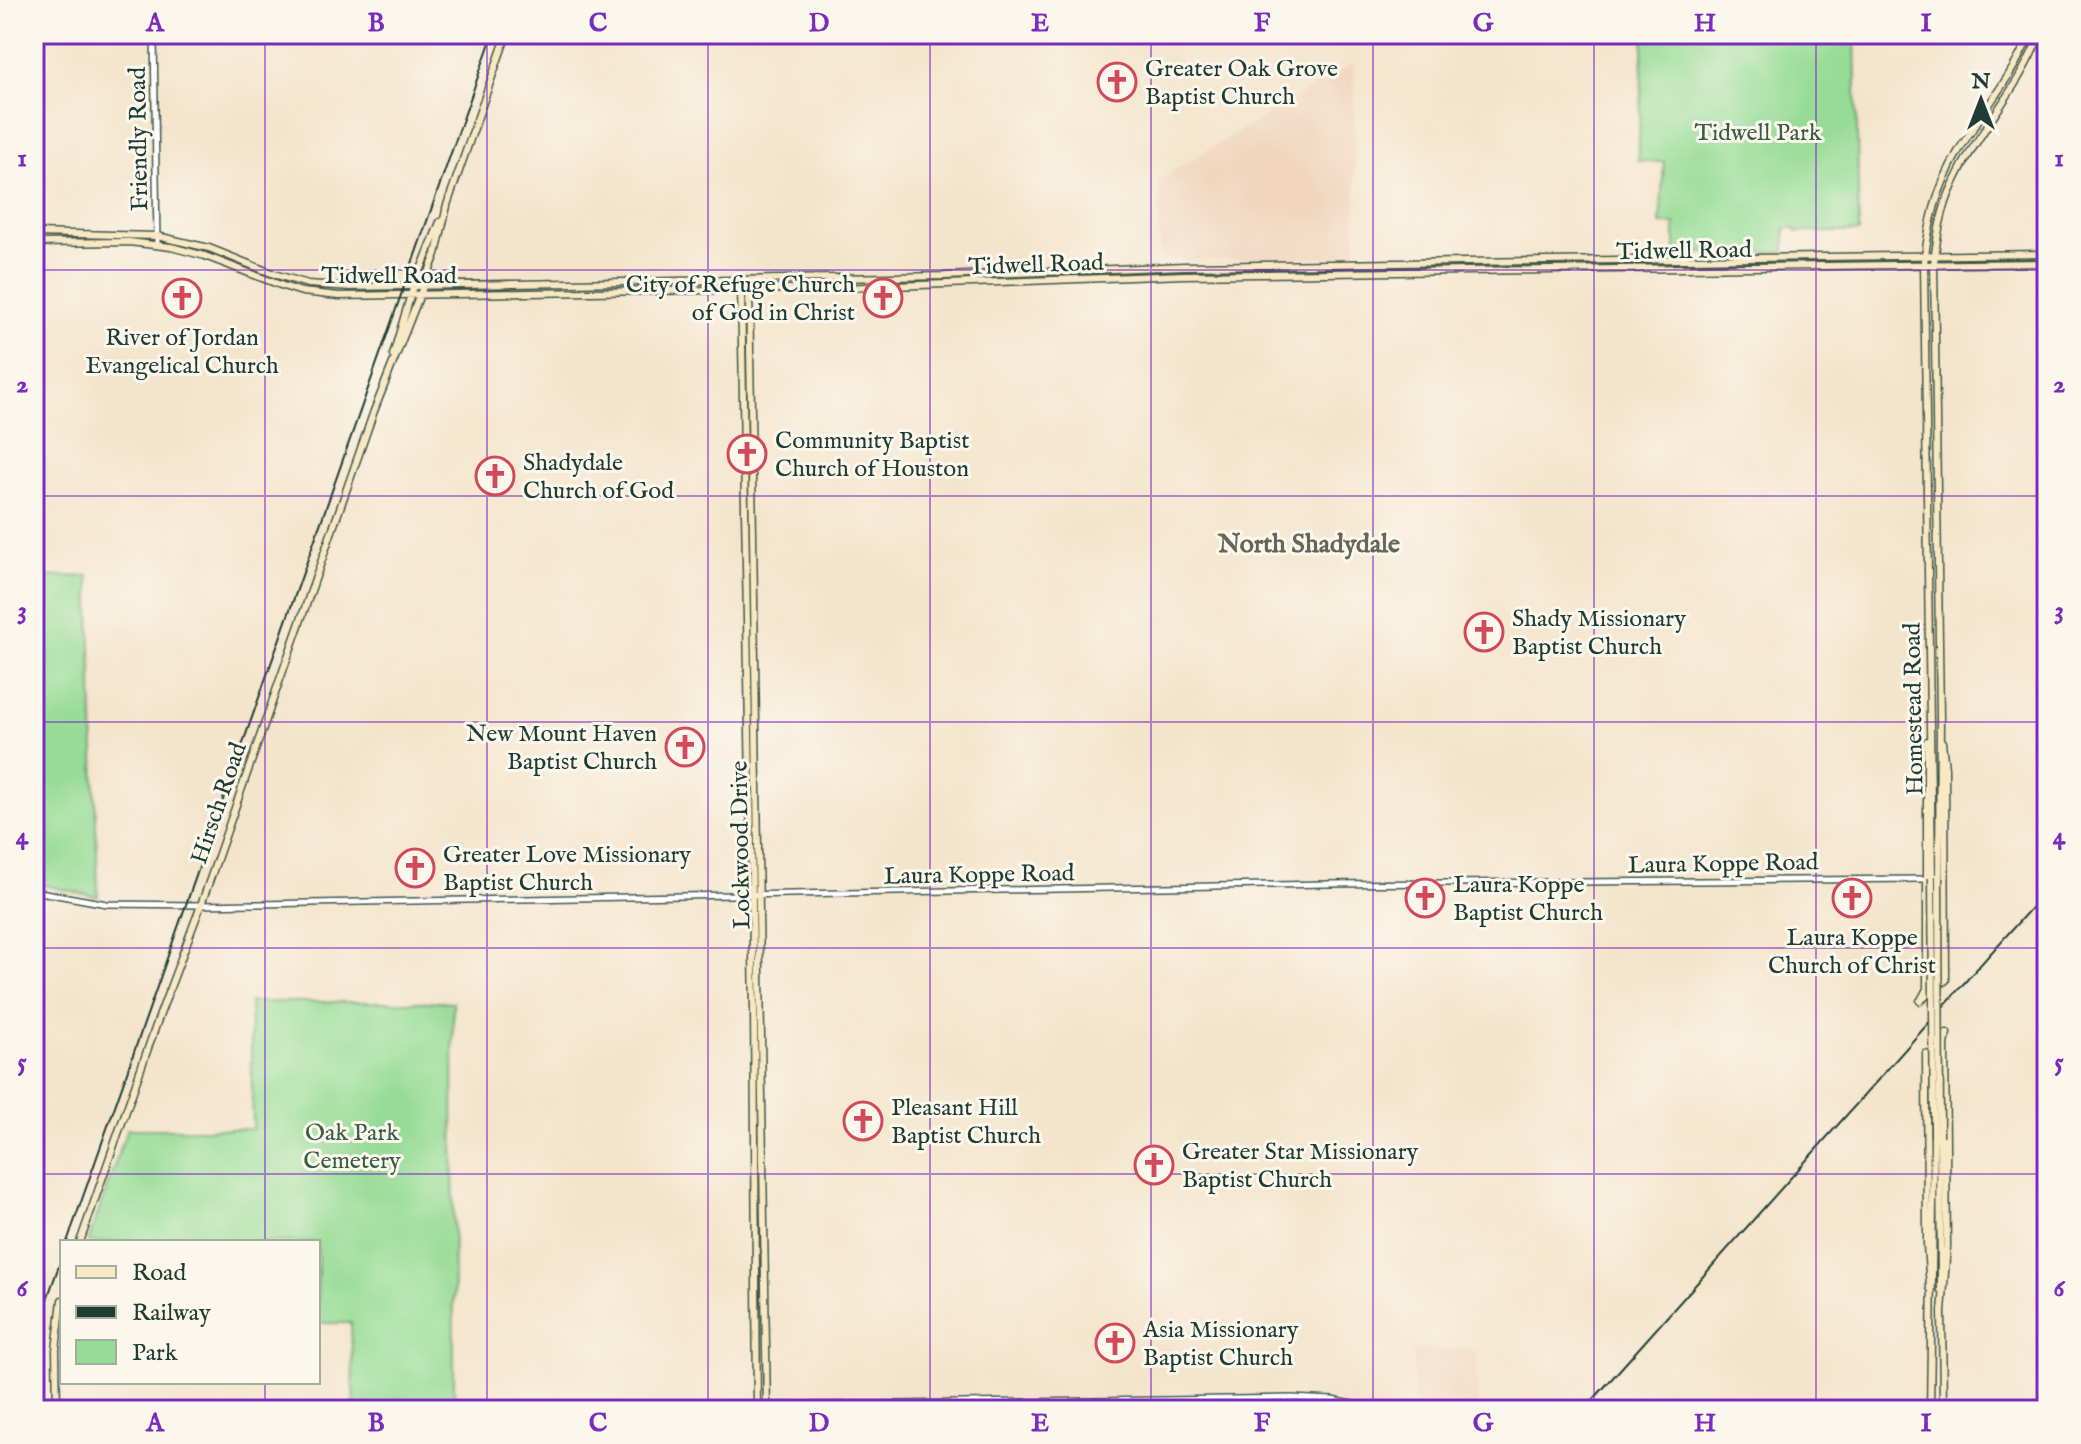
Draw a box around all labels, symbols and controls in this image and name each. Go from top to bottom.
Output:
text: A [145,7,165,40]
text: B [367,7,385,40]
text: C [589,7,608,40]
text: D [809,7,830,40]
text: E [1031,7,1049,40]
text: F [1254,7,1271,40]
text: G [1473,7,1494,40]
text: H [1694,7,1716,40]
text: I [1920,7,1932,40]
place label: Greater Oak Grove Baptist Church [1145,54,1338,113]
north arrow [1941,60,2021,140]
church icon: Greater Oak Grove Baptist Church [1096,61,1138,103]
street label: Friendly Road [123,66,156,211]
text: N [1970,68,1991,96]
park label: Tidwell Park [1694,118,1822,149]
text: 1 [17,142,27,175]
text: 1 [2054,142,2064,175]
street label: Tidwell Road [1616,235,1752,268]
street label: Tidwell Road [968,248,1105,283]
street label: Tidwell Road [321,261,457,292]
place label: City of Refuge Church of God in Christ [626,270,855,329]
church icon: River of Jordan Evangelical Church [161,277,203,319]
church icon: City of Refuge Church of God in Christ [862,277,904,319]
place label: River of Jordan Evangelical Church [85,323,279,382]
text: 2 [16,368,28,401]
text: 2 [2053,368,2065,401]
place label: Community Baptist Church of Houston [775,426,969,485]
church icon: Community Baptist Church of Houston [726,433,768,475]
place label: Shadydale Church of God [523,448,674,507]
church icon: Shadydale Church of God [474,455,516,497]
district label: North Shadydale [1217,528,1400,561]
text: 3 [17,594,27,627]
text: 3 [2054,594,2064,627]
place label: Shady Missionary Baptist Church [1512,604,1686,663]
church icon: Shady Missionary Baptist Church [1463,611,1505,653]
street label: Homestead Road [1897,622,1932,796]
place label: New Mount Haven Baptist Church [466,719,657,778]
church icon: New Mount Haven Baptist Church [664,726,706,768]
street label: Hirsch Road [184,738,255,869]
street label: Lockwood Drive [725,760,758,930]
text: 4 [16,820,30,853]
text: 4 [2053,820,2067,853]
place label: Greater Love Missionary Baptist Church [443,840,691,899]
church icon: Greater Love Missionary Baptist Church [394,847,436,889]
street label: Laura Koppe Road [1627,847,1819,882]
street label: Laura Koppe Road [883,858,1075,893]
place label: Laura Koppe Baptist Church [1453,870,1603,929]
church icon: Laura Koppe Baptist Church [1404,877,1446,919]
church icon: Laura Koppe Church of Christ [1831,877,1873,919]
place label: Laura Koppe Church of Christ [1768,923,1936,982]
text: 5 [17,1046,27,1079]
text: 5 [2054,1046,2064,1079]
place label: Pleasant Hill Baptist Church [891,1093,1041,1152]
church icon: Pleasant Hill Baptist Church [842,1100,884,1142]
park label: Oak Park Cemetery [303,1118,401,1177]
place label: Greater Star Missionary Baptist Church [1182,1137,1419,1196]
church icon: Greater Star Missionary Baptist Church [1133,1144,1175,1186]
legend [60,1240,320,1384]
text: Road [132,1258,186,1289]
text: 6 [17,1272,29,1305]
text: 6 [2054,1272,2066,1305]
text: Railway [132,1298,211,1329]
place label: Asia Missionary Baptist Church [1142,1315,1299,1374]
church icon: Asia Missionary Baptist Church [1094,1322,1136,1364]
text: Park [132,1338,178,1369]
text: A [145,1407,165,1440]
text: B [367,1407,385,1440]
text: C [589,1407,608,1440]
text: D [809,1407,830,1440]
text: E [1031,1407,1049,1440]
text: F [1254,1407,1271,1440]
text: G [1473,1407,1494,1440]
text: H [1694,1407,1716,1440]
text: I [1920,1407,1932,1440]

